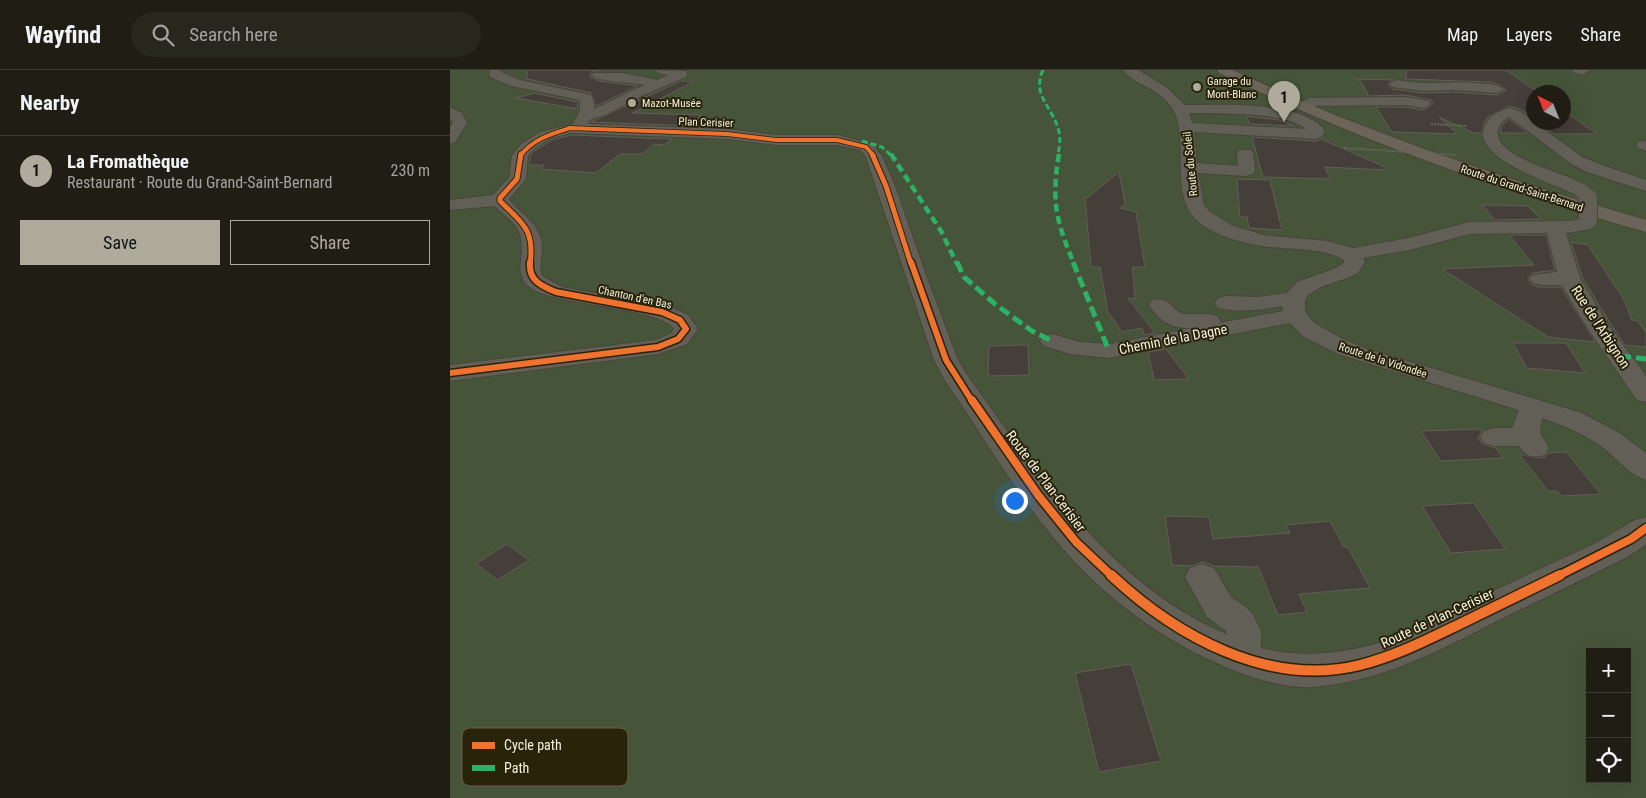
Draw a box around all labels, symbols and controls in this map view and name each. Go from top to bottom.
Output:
search box [131,12,481,57]
text: Wayfind [25,21,101,49]
icon: search [149,21,177,49]
text: Search here [189,23,278,46]
text: Map [1447,24,1478,45]
text: Layers [1506,24,1553,45]
text: Share [1581,24,1621,45]
place label: Garage du Mont-Blanc [1207,75,1256,101]
marker: Garage du Mont-Blanc [1191,81,1203,93]
pin: 1 [1268,81,1300,122]
north arrow [1526,85,1571,130]
text: Nearby [20,91,79,115]
marker: Mazot-Musée [626,97,638,109]
place label: Mazot-Musée [642,97,701,110]
street label: Plan Cerisier [678,115,734,130]
street label: Route du Soleil [1181,131,1200,197]
text: La Fromathèque [67,150,189,173]
text: 1 [32,161,40,180]
text: 230 m [391,161,430,180]
street label: Route du Grand-Saint-Bernard [1459,163,1585,214]
text: Restaurant · Route du Grand-Saint-Bernard [67,173,333,192]
button: Save [20,220,220,265]
button: Share [230,220,430,265]
street label: Chanton d'en Bas [597,283,673,312]
street label: Rue de l'Arbignon [1568,283,1634,371]
street label: Chemin de la Dagne [1118,321,1229,357]
street label: Route de la Vidondée [1337,340,1429,381]
street label: Route de Plan-Cerisier [1003,427,1089,535]
your location [1002,488,1028,514]
street label: Route de Plan-Cerisier [1378,585,1496,651]
map controls [1586,648,1631,783]
button: + [1586,648,1631,693]
button: − [1586,693,1631,738]
legend [462,728,628,786]
text: Cycle path [504,737,562,753]
button: locate [1586,738,1631,783]
text: Path [504,760,529,776]

